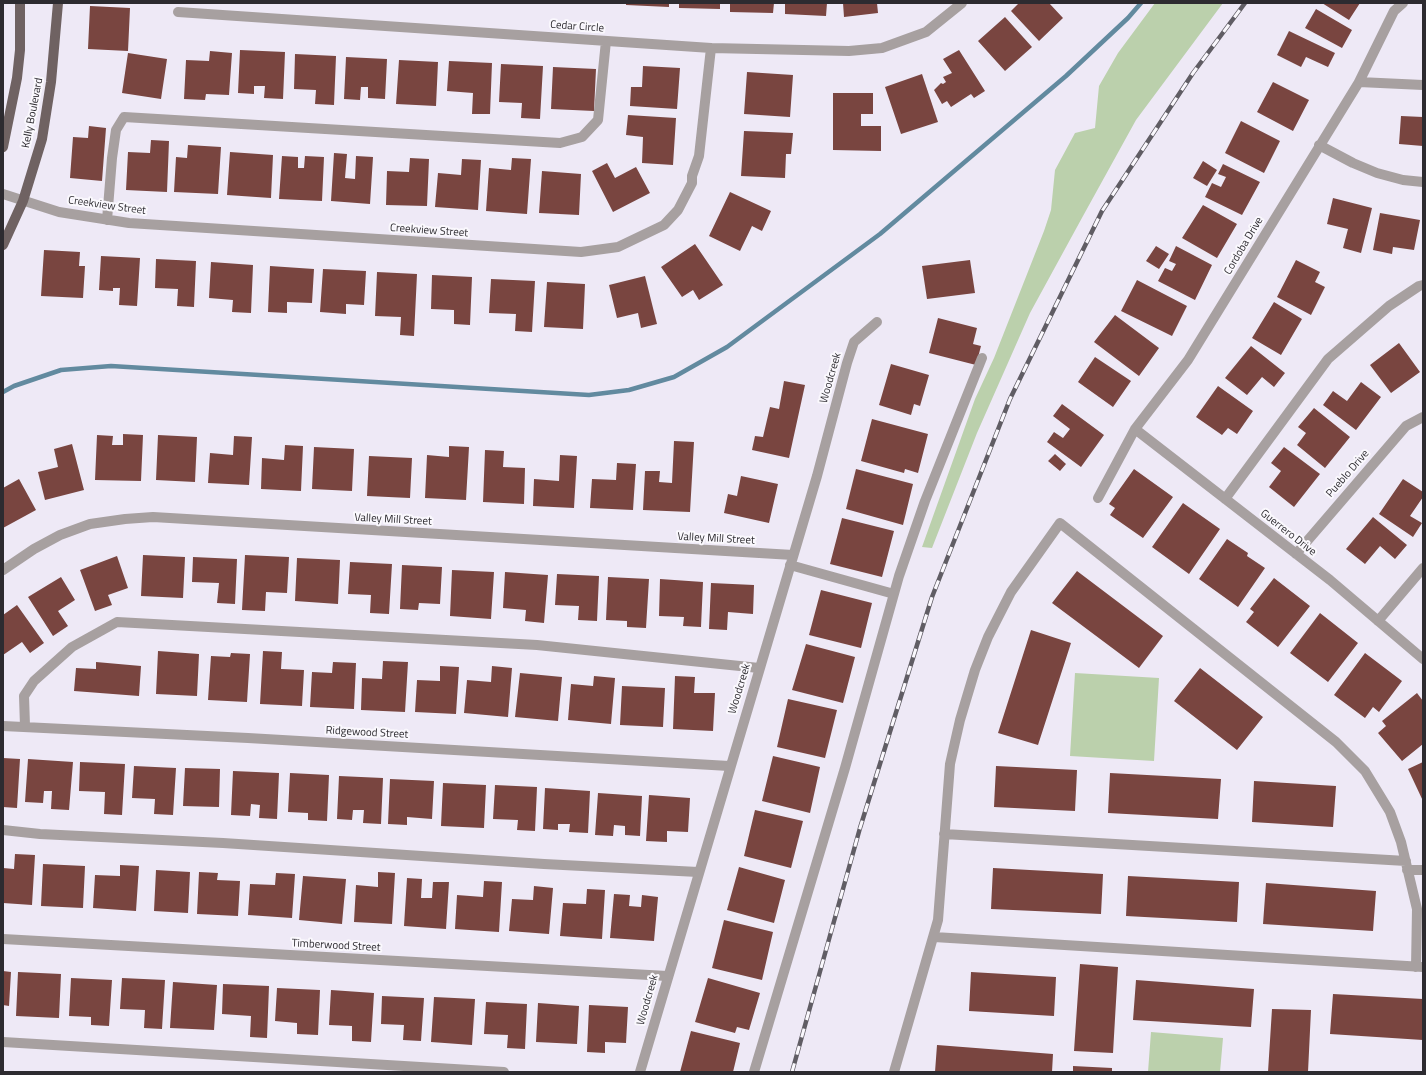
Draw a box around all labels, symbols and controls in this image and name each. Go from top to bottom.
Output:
street label: Cedar Circle [550,19,604,35]
street label: Kelly Boulevard [20,77,46,149]
street label: Creekview Street [67,194,147,218]
street label: Cordoba Drive [1222,215,1266,277]
street label: Creekview Street [389,222,469,240]
street label: Woodcreek [818,351,844,405]
street label: Pueblo Drive [1324,448,1372,500]
street label: Guerrero Drive [1257,507,1319,559]
street label: Valley Mill Street [354,511,432,529]
street label: Valley Mill Street [677,530,755,548]
street label: Woodcreek [726,662,754,716]
street label: Ridgewood Street [325,724,409,742]
street label: Timberwood Street [291,937,381,955]
street label: Woodcreek [635,973,661,1027]

